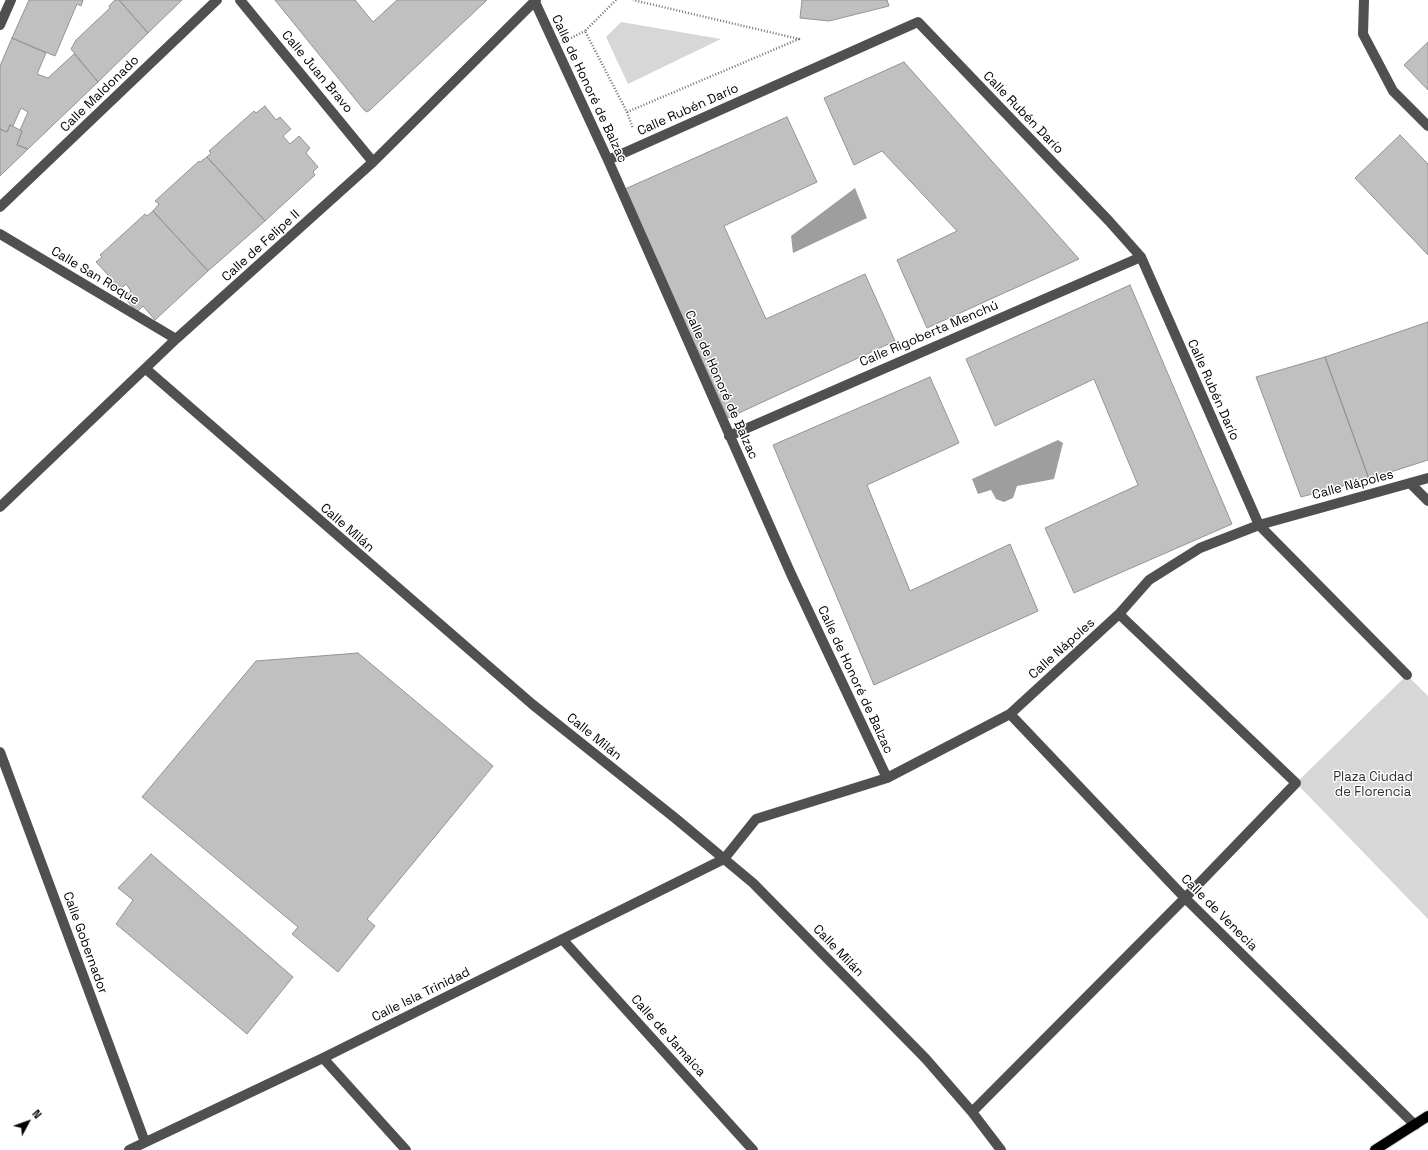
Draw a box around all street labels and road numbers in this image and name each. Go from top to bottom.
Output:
street label: Calle de Honoré de Balzac [548,13,630,165]
street label: Calle Juan Bravo [278,28,356,116]
street label: Calle Maldonado [57,53,143,135]
street label: Calle Rubén Darío [980,68,1066,158]
street label: Calle Rubén Darío [635,81,741,139]
street label: Calle de Felipe II [219,207,303,285]
street label: Calle San Roque [48,243,142,309]
street label: Calle Rigoberta Menchú [857,298,1001,370]
street label: Calle de Honoré de Balzac [681,308,761,462]
street label: Calle Rubén Darío [1184,337,1242,443]
street label: Calle Nápoles [1311,467,1395,503]
street label: Calle Milán [317,500,377,556]
street label: Calle de Honoré de Balzac [814,604,896,756]
street label: Calle Nápoles [1026,615,1098,683]
street label: Calle Milán [563,710,625,764]
street label: Calle de Venecia [1177,871,1261,955]
street label: Calle Gobernador [59,890,111,996]
street label: Calle Milán [809,922,867,980]
street label: Calle Isla Trinidad [369,964,473,1026]
street label: Calle de Jamaica [627,992,709,1080]

